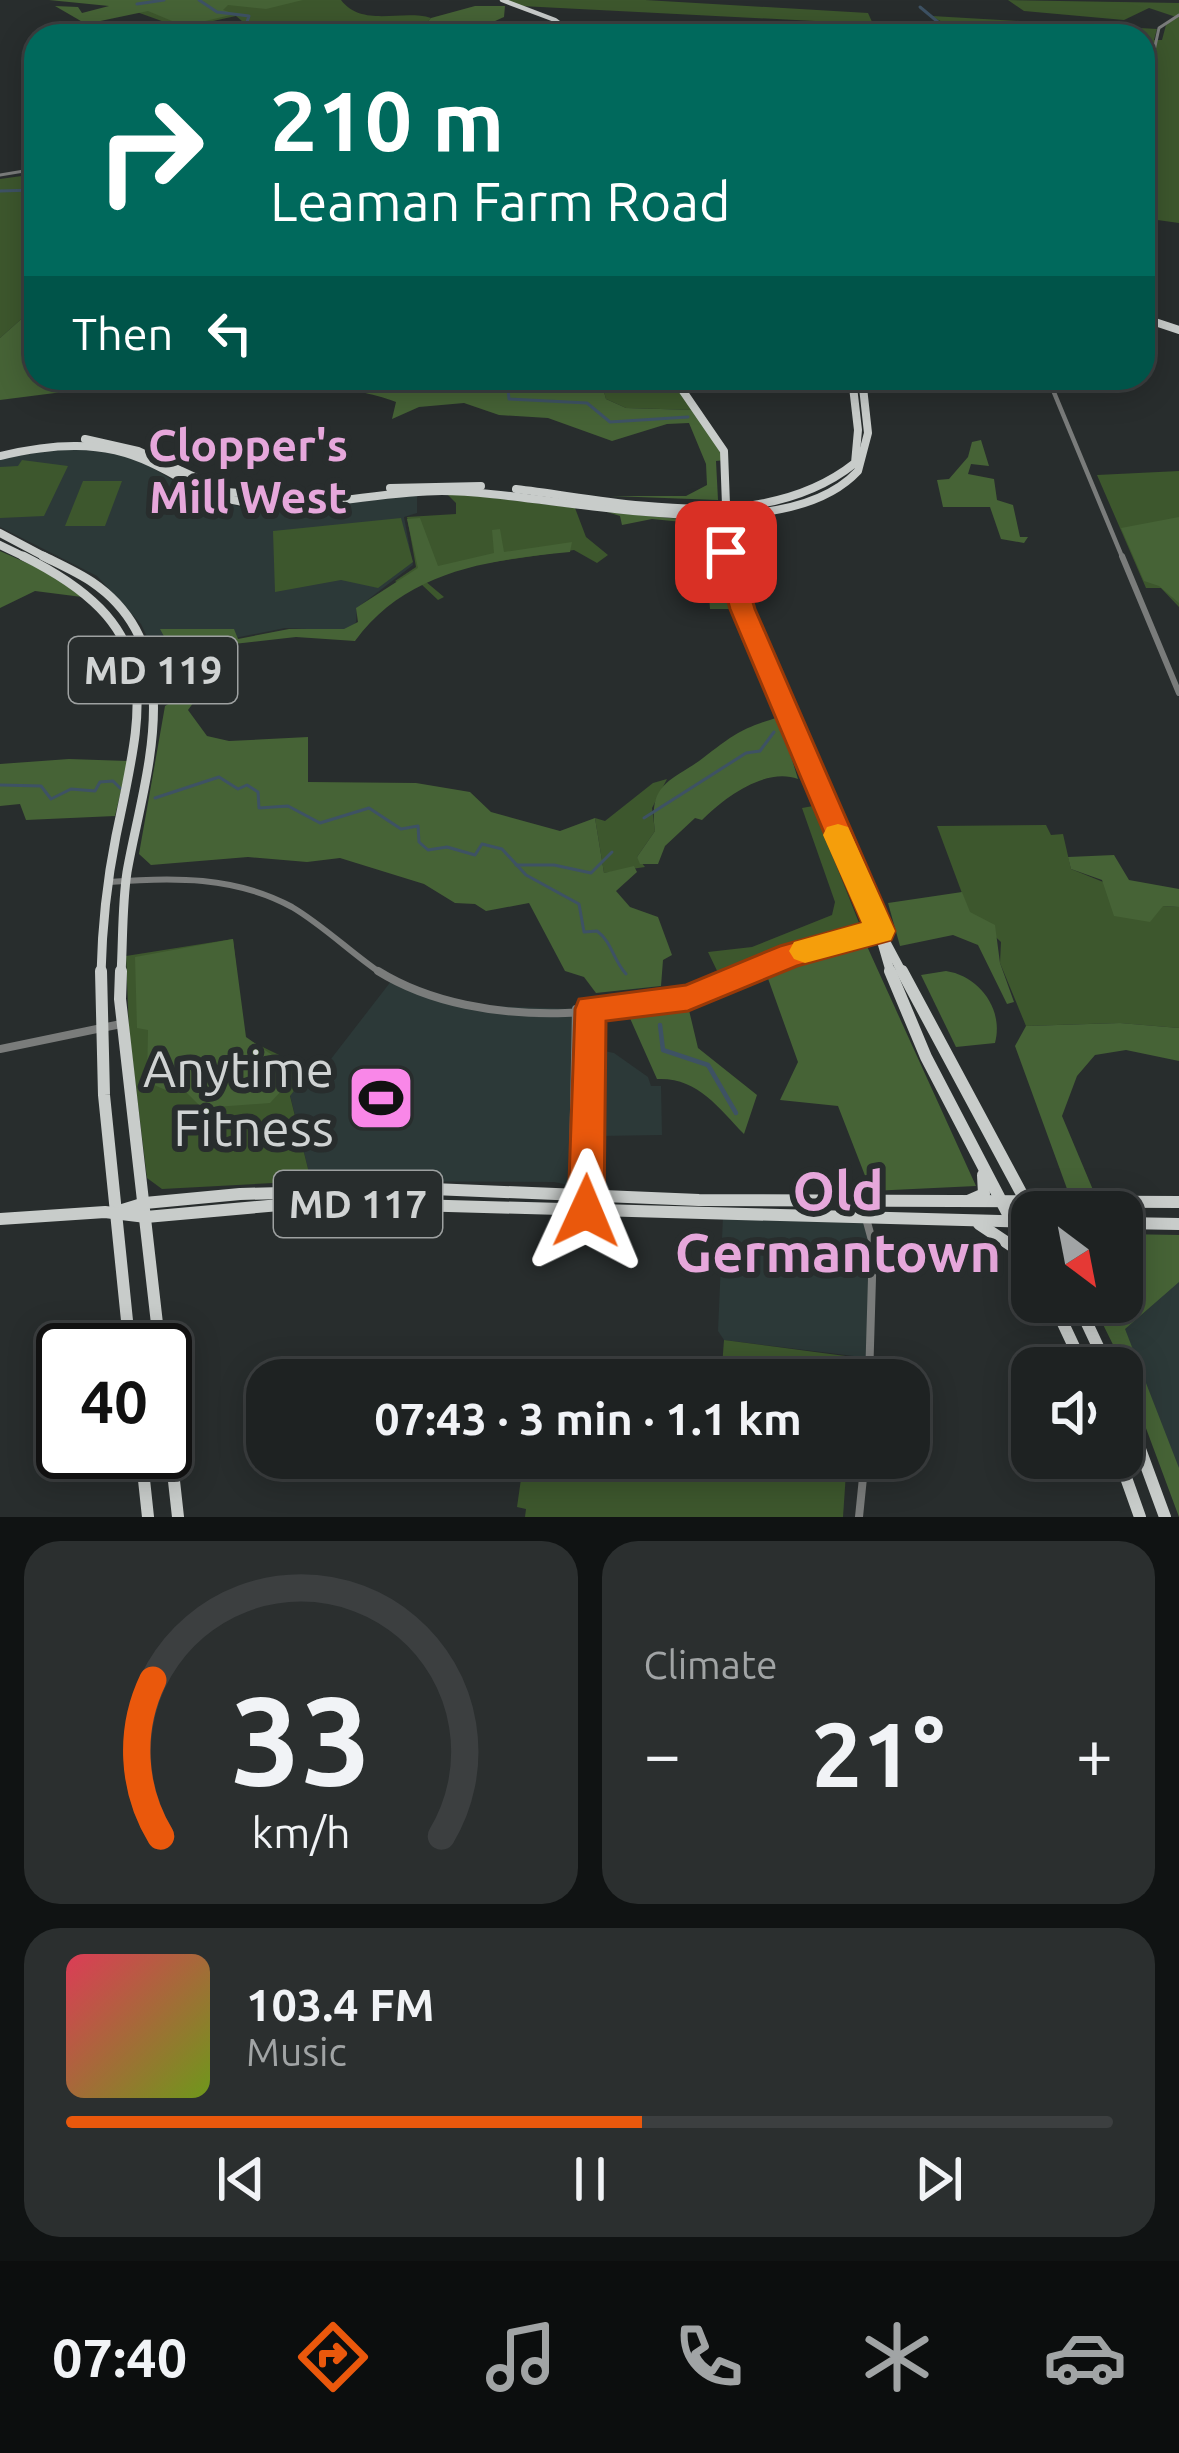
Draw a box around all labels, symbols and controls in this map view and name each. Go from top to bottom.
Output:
icon: right [72,72,228,228]
text: 210 m [270,73,504,167]
text: Leaman Farm Road [270,171,731,231]
icon: left [197,300,263,366]
text: Then [72,308,173,359]
district label: Clopper's Mill West [148,419,348,522]
pin [675,501,777,603]
icon: arrive [693,519,759,585]
road number: MD 119 [69,637,237,703]
place label: Anytime Fitness [143,1039,334,1156]
sports icon: Anytime Fitness [346,1063,416,1133]
position arrow [523,1148,649,1274]
district label: Old Germantown [675,1160,1001,1282]
road number: MD 117 [274,1171,442,1237]
north arrow [1011,1191,1143,1323]
map controls [1011,1191,1143,1479]
speed limit sign: 40 [36,1323,192,1479]
button: sound [1011,1347,1143,1479]
text: 07:43 · 3 min · 1.1 km [374,1393,802,1444]
text: Climate [644,1643,778,1686]
text: 33 [230,1669,371,1809]
text: 21° [812,1703,945,1804]
text: − [644,1716,681,1790]
text: + [1076,1716,1113,1790]
text: km/h [251,1807,350,1855]
text: 103.4 FM [246,1979,435,2030]
text: Music [246,2030,347,2073]
icon: previous [208,2146,274,2212]
icon: pause [557,2146,623,2212]
icon: next [906,2146,972,2212]
icon: directions [291,2315,375,2399]
icon: music [479,2315,563,2399]
icon: phone [667,2315,751,2399]
icon: climate [855,2315,939,2399]
icon: car [1043,2315,1127,2399]
text: 07:40 [52,2327,187,2387]

